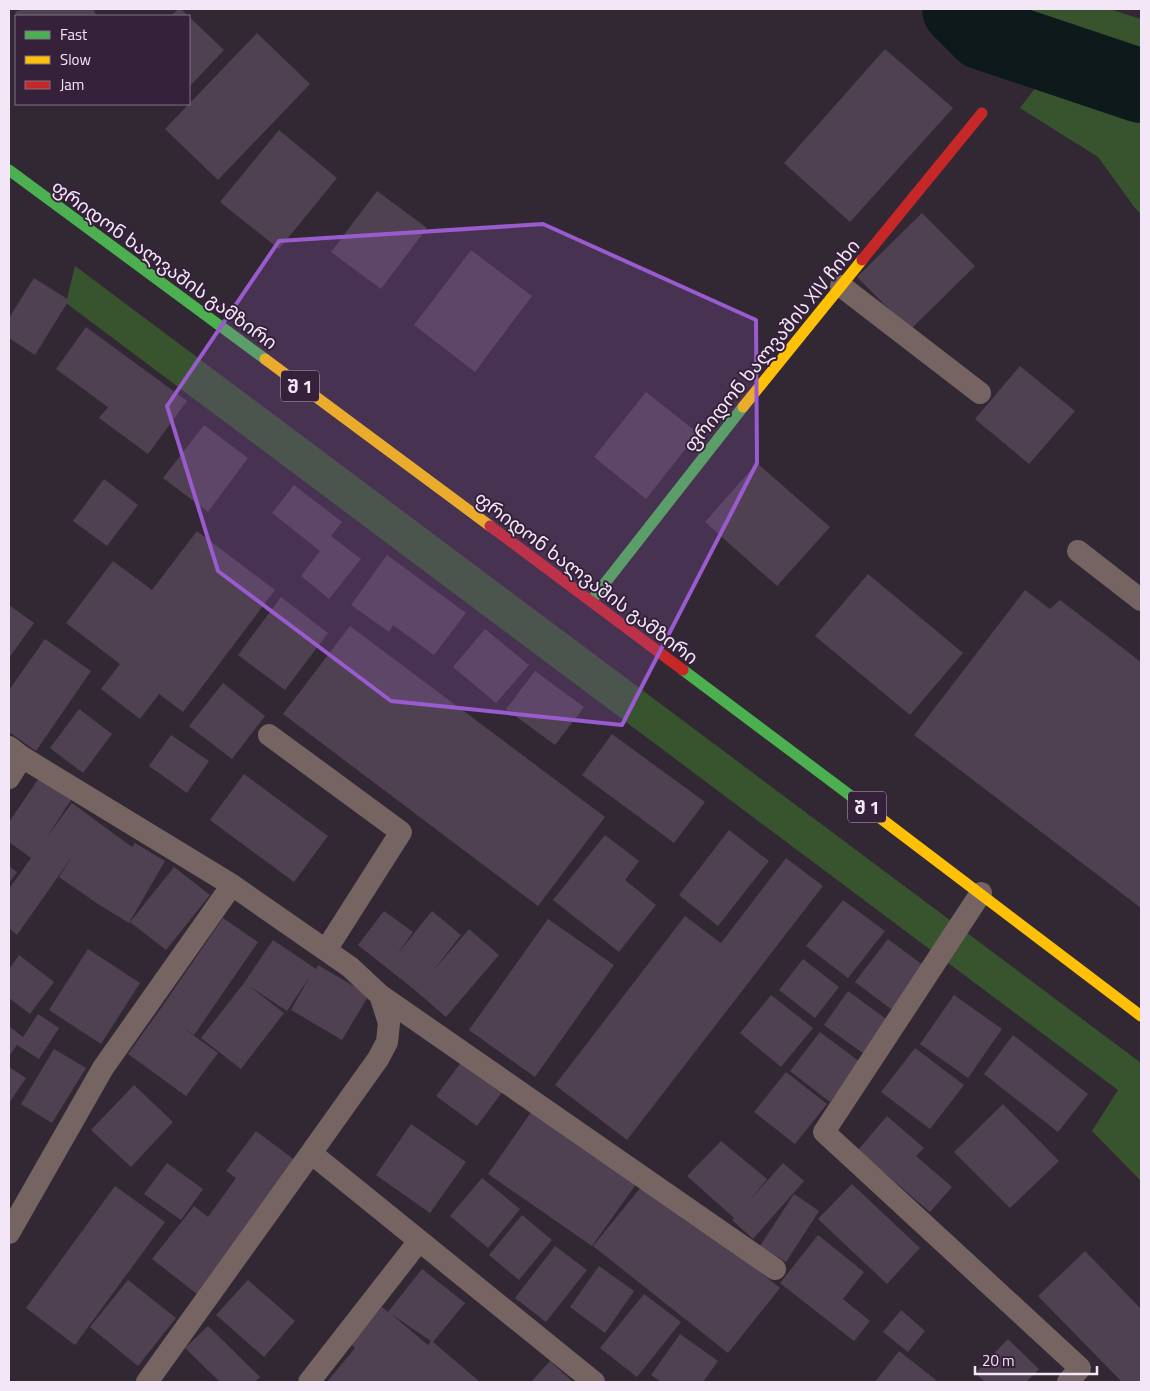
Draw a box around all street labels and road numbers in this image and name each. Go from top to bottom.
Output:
street label: ფრიდონ ხალვაშის გამზირი [46,172,284,356]
street label: ფრიდონ ხალვაშის XIV ჩიხი [676,232,866,458]
road number: შ 1 [281,371,319,402]
street label: ფრიდონ ხალვაშის გამზირი [469,483,705,671]
road number: შ 1 [848,792,886,822]

